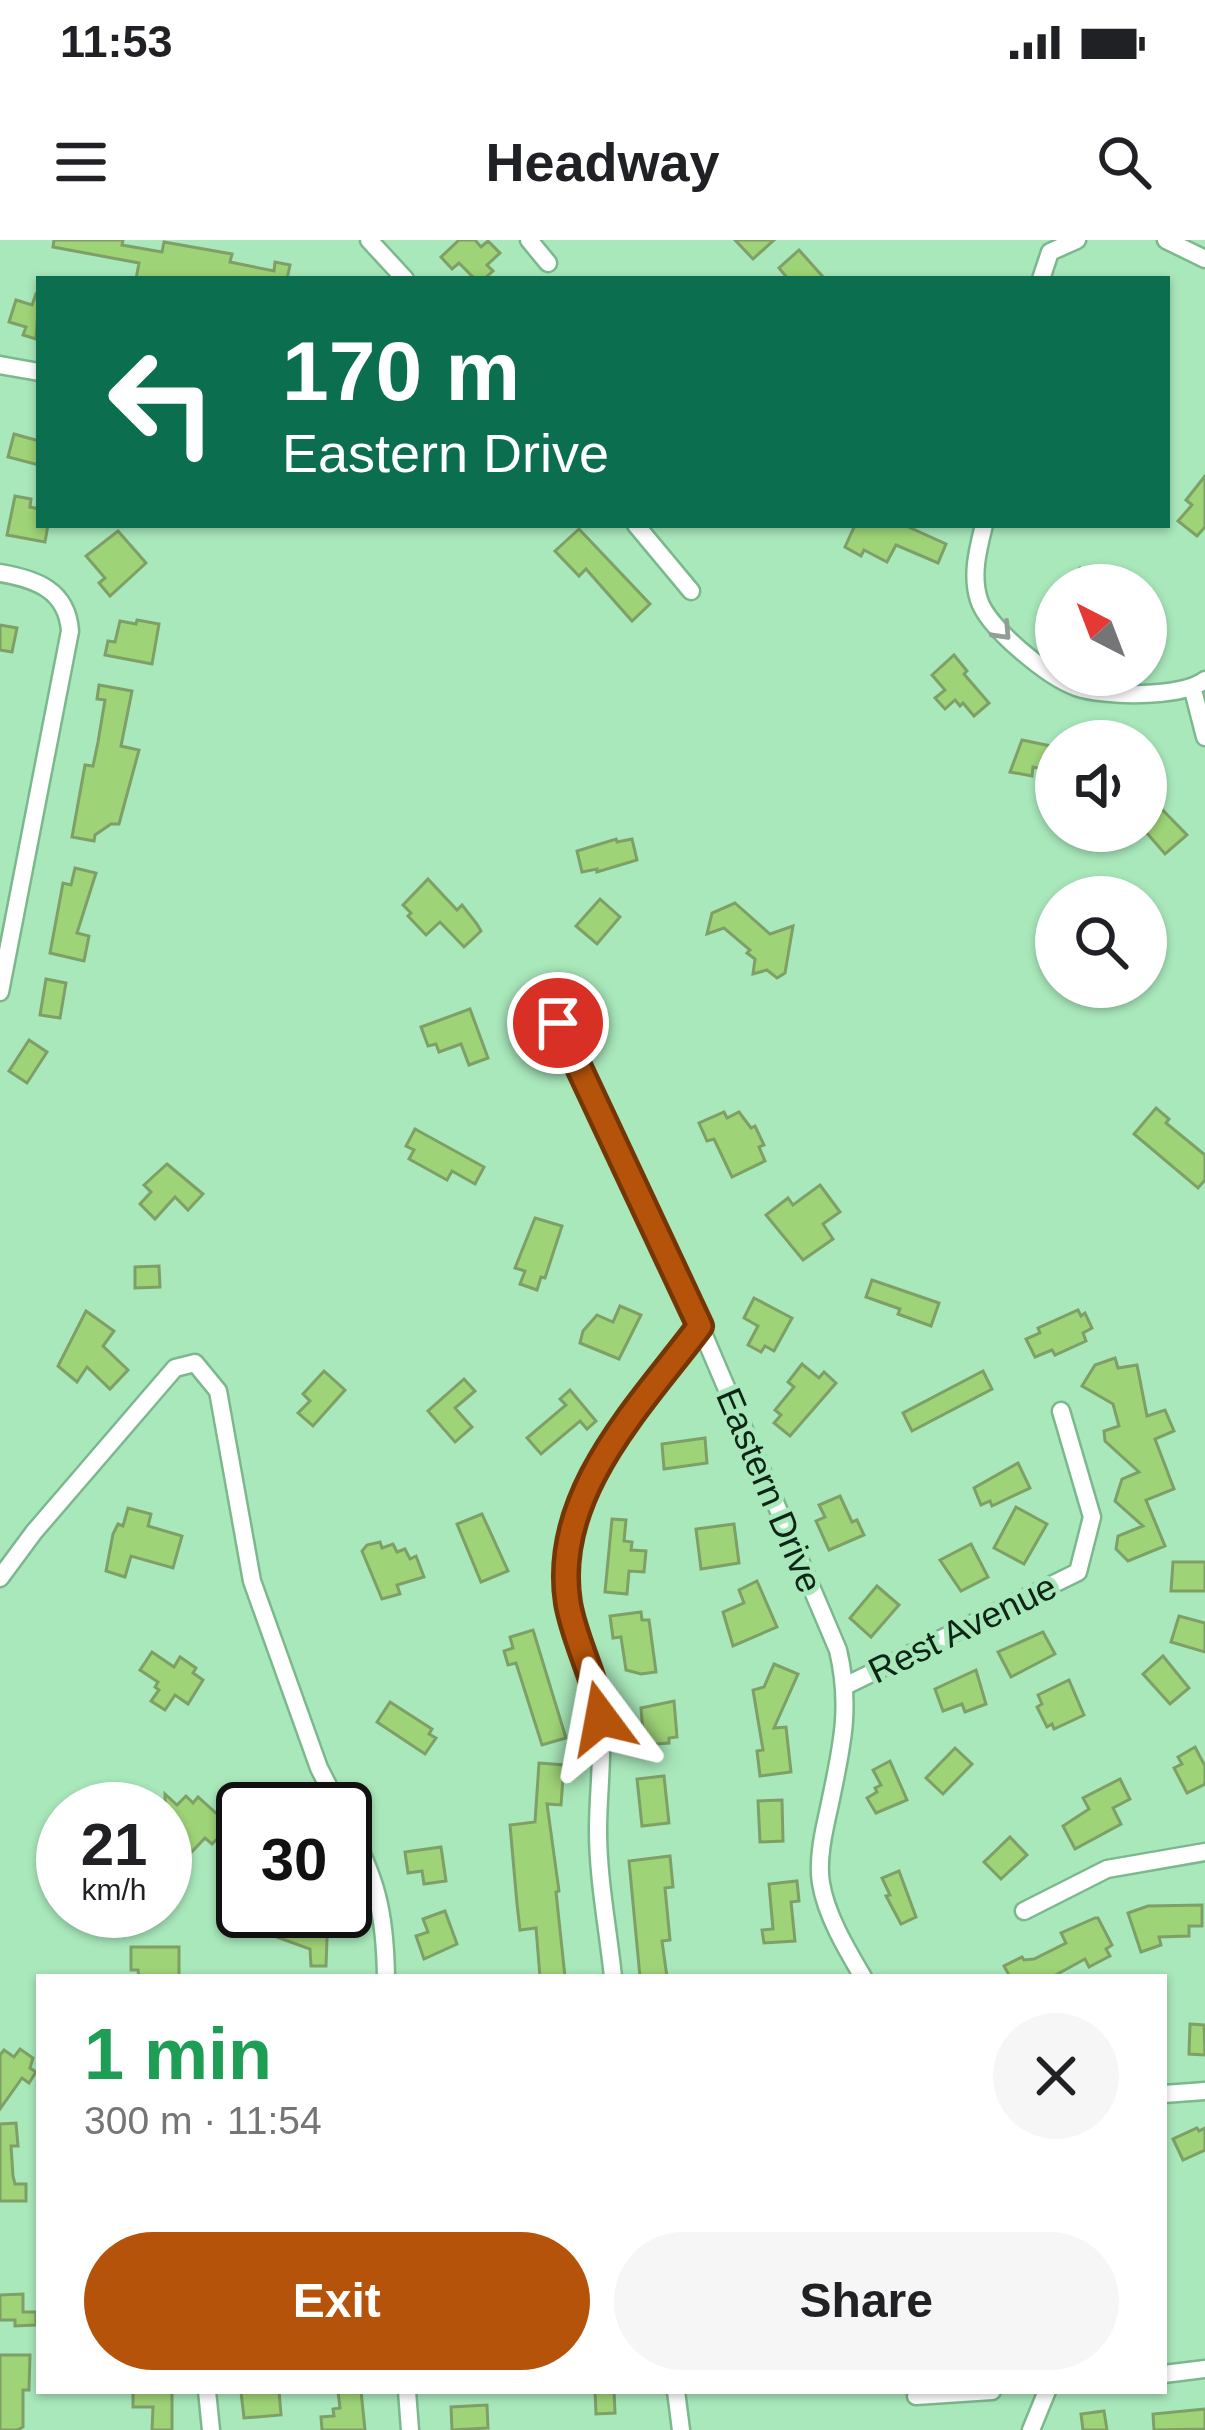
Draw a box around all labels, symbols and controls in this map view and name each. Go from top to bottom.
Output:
text: 11:53 [60,16,173,67]
icon: menu [48,129,114,195]
icon: search [1091,129,1157,195]
text: Headway [485,132,720,192]
icon: left [84,324,240,480]
text: 170 m [282,324,520,418]
text: Eastern Drive [282,423,609,483]
north arrow [1035,564,1167,696]
map controls [1035,564,1167,1008]
one-way arrow [989,618,1011,640]
button: sound [1035,720,1167,852]
button: search [1035,876,1167,1008]
pin [507,972,609,1074]
icon: arrive [525,990,591,1056]
street label: Eastern Drive [708,1382,831,1599]
street label: Rest Avenue [862,1565,1063,1691]
position arrow [538,1655,664,1781]
speed limit sign: 30 [216,1782,372,1938]
text: 21 [81,1811,147,1878]
text: km/h [81,1873,147,1906]
button: close [993,2013,1119,2139]
text: 1 min [84,2014,272,2094]
text: 300 m · 11:54 [84,2099,322,2142]
button: Exit [84,2232,590,2370]
button: Share [614,2232,1119,2370]

